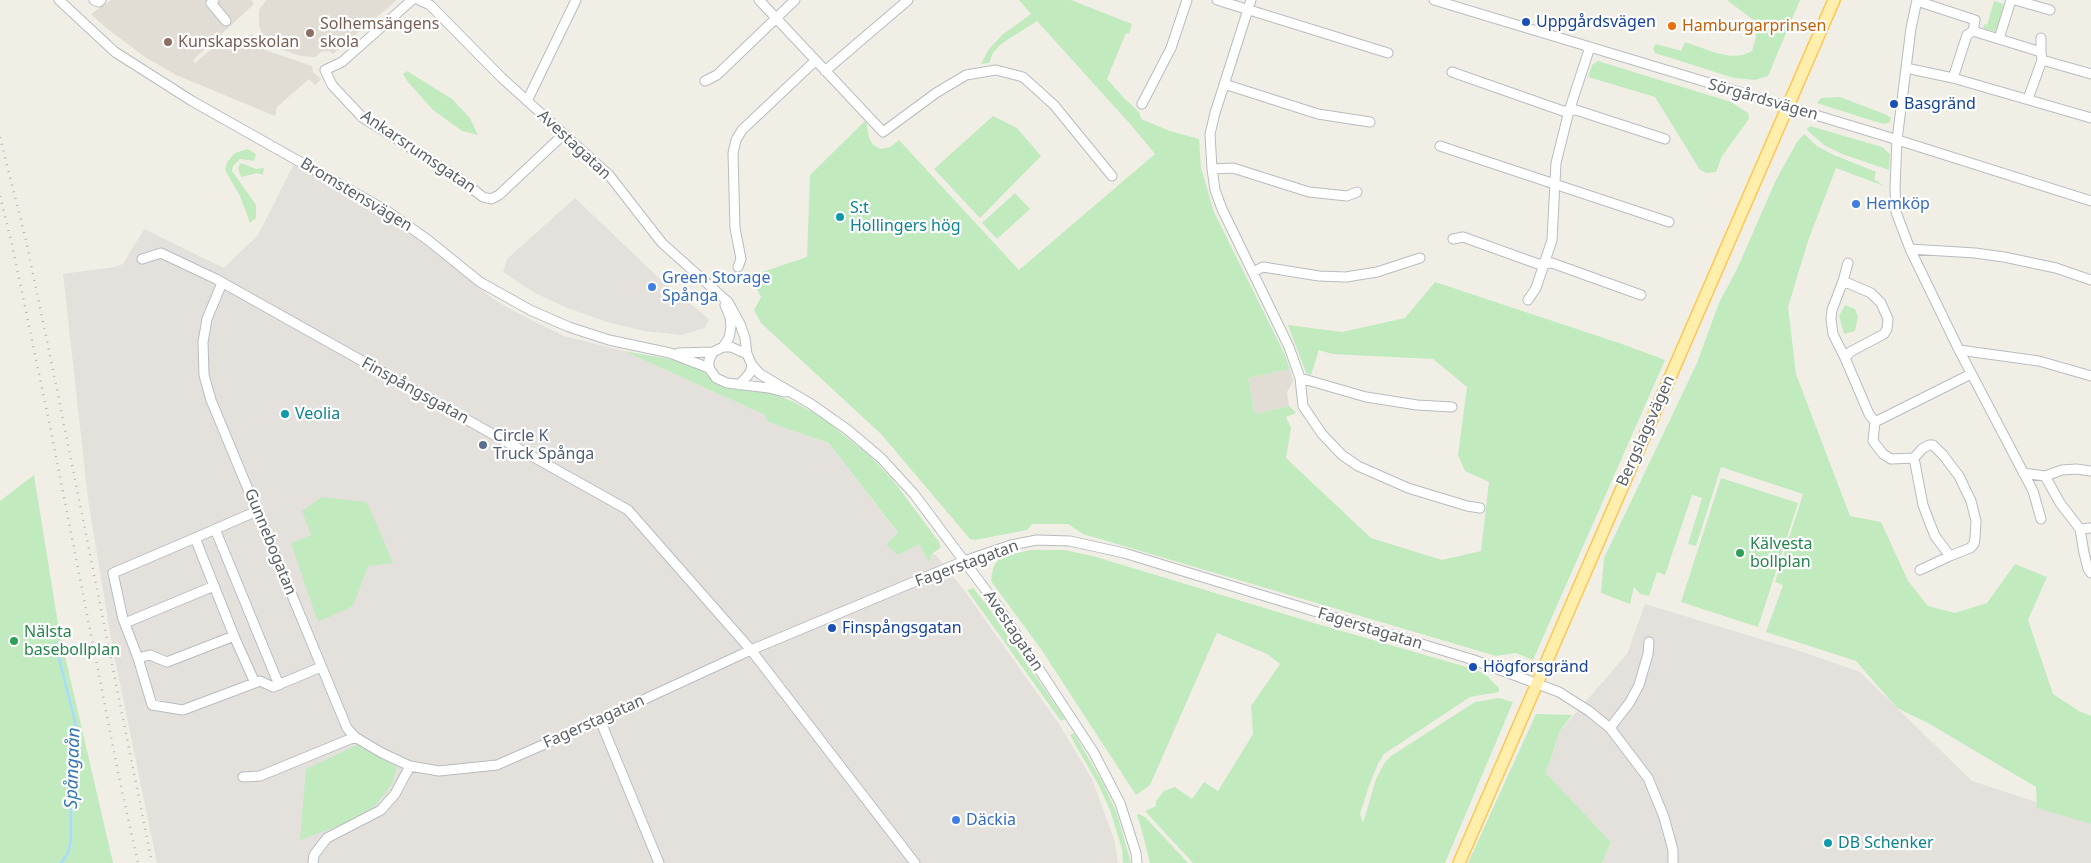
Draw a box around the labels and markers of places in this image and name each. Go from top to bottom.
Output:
place label: Uppgårdsvägen [1536,12,1656,32]
place label: Solhemsängens skola [320,14,439,52]
marker: Uppgårdsvägen [1520,16,1532,28]
place label: Hamburgarprinsen [1682,16,1826,36]
marker: Hamburgarprinsen [1666,20,1678,32]
marker: Solhemsängens skola [304,27,316,39]
place label: Kunskapsskolan [178,32,299,52]
marker: Kunskapsskolan [162,36,174,48]
place label: Basgränd [1904,94,1976,114]
marker: Basgränd [1888,98,1900,110]
place label: Hemköp [1866,194,1930,214]
place label: S:t Hollingers hög [850,198,961,236]
marker: Hemköp [1850,198,1862,210]
marker: S:t Hollingers hög [834,211,846,223]
place label: Green Storage Spånga [662,268,770,306]
marker: Green Storage Spånga [646,281,658,293]
place label: Veolia [295,404,340,424]
marker: Veolia [279,408,291,420]
place label: Circle K Truck Spånga [493,426,594,464]
marker: Circle K Truck Spånga [477,439,489,451]
place label: Kälvesta bollplan [1750,534,1813,572]
marker: Kälvesta bollplan [1734,547,1746,559]
place label: Finspångsgatan [842,618,962,638]
place label: Nälsta basebollplan [24,622,120,660]
marker: Finspångsgatan [826,622,838,634]
marker: Nälsta basebollplan [8,635,20,647]
place label: Högforsgränd [1483,657,1589,677]
marker: Högforsgränd [1467,661,1479,673]
place label: Däckia [966,810,1016,830]
marker: Däckia [950,814,962,826]
place label: DB Schenker [1838,833,1934,853]
marker: DB Schenker [1822,837,1834,849]

